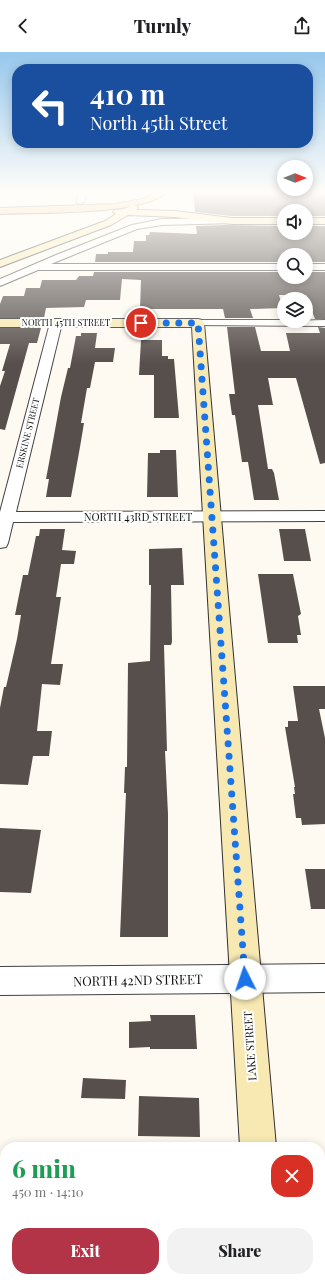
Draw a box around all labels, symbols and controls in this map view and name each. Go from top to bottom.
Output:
text: Turnly [134,14,191,38]
icon: back [12,15,34,37]
icon: share [291,15,313,37]
text: 410 m [90,75,165,112]
icon: left [24,80,76,132]
text: North 45th Street [90,111,227,135]
north arrow [277,160,313,196]
map controls [277,160,313,328]
button: sound [277,204,313,240]
button: search [277,248,313,284]
button: layers [277,292,313,328]
pin [124,306,158,340]
icon: arrive [130,312,152,334]
street label: NORTH 45TH STREET [22,316,111,328]
street label: ERSKINE STREET [12,396,42,469]
street label: NORTH 43RD STREET [84,509,192,524]
position arrow [224,958,266,1000]
street label: NORTH 42ND STREET [73,970,203,989]
street label: LAKE STREET [240,1010,259,1081]
text: 6 min [12,1152,76,1184]
button: close [271,1155,313,1197]
text: 450 m · 14:10 [12,1183,84,1200]
button: Exit [12,1228,159,1274]
button: Share [167,1228,313,1274]

